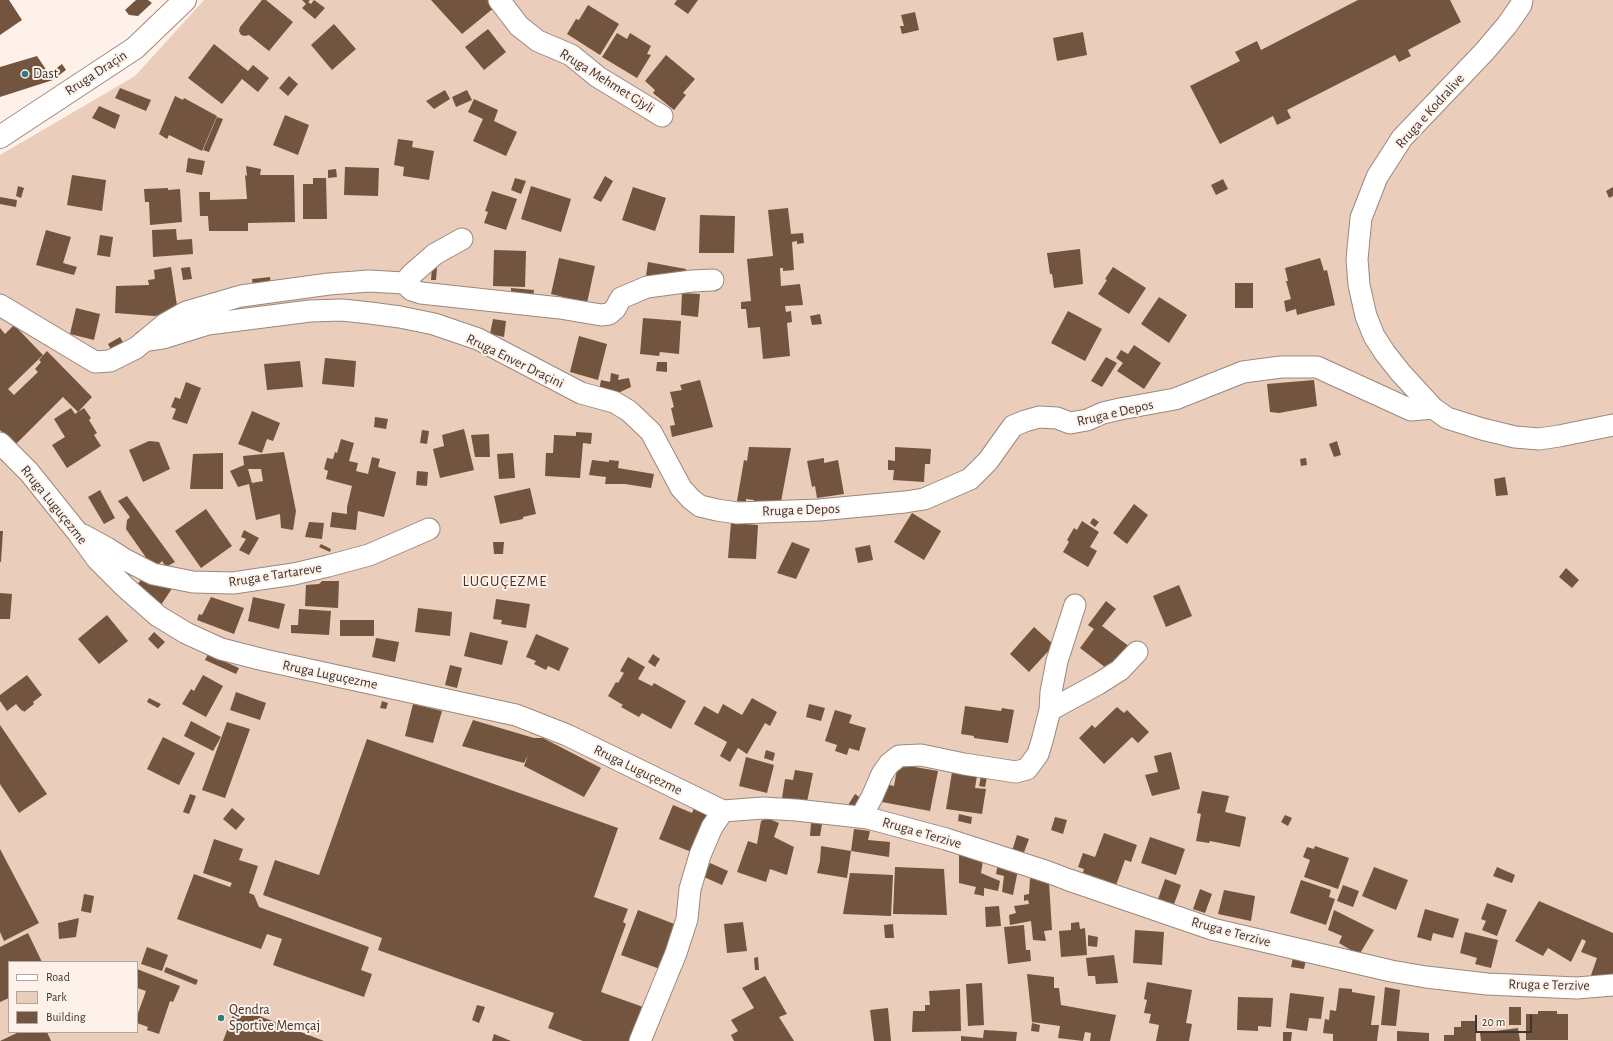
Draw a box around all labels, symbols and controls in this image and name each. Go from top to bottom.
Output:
street label: Rruga Mehmet Gjyli [557,45,657,117]
street label: Rruga Draçin [62,47,130,99]
place label: Dast [33,66,58,82]
marker: Dast [20,69,30,79]
street label: Rruga e Kodralive [1392,70,1468,152]
street label: Rruga Enver Draçini [463,330,567,392]
street label: Rruga e Depos [1075,396,1155,430]
street label: Rruga Luguçezme [17,462,91,548]
street label: Rruga e Depos [762,500,840,520]
street label: Rruga e Tartareve [227,559,323,591]
district label: LUGUÇEZME [462,572,548,590]
street label: Rruga Luguçezme [281,657,379,693]
street label: Rruga Luguçezme [591,741,685,799]
street label: Rruga e Terzive [880,814,964,852]
street label: Rruga e Terzive [1189,913,1273,951]
legend [8,961,138,1033]
text: Road [46,971,70,983]
street label: Rruga e Terzive [1508,976,1590,994]
text: Park [46,991,67,1003]
place label: Qendra Sportive Memçaj [229,1002,320,1034]
scale bar [1477,1007,1534,1033]
text: Building [46,1011,86,1023]
marker: Qendra Sportive Memçaj [216,1013,226,1023]
text: 20 m [1482,1016,1505,1028]

